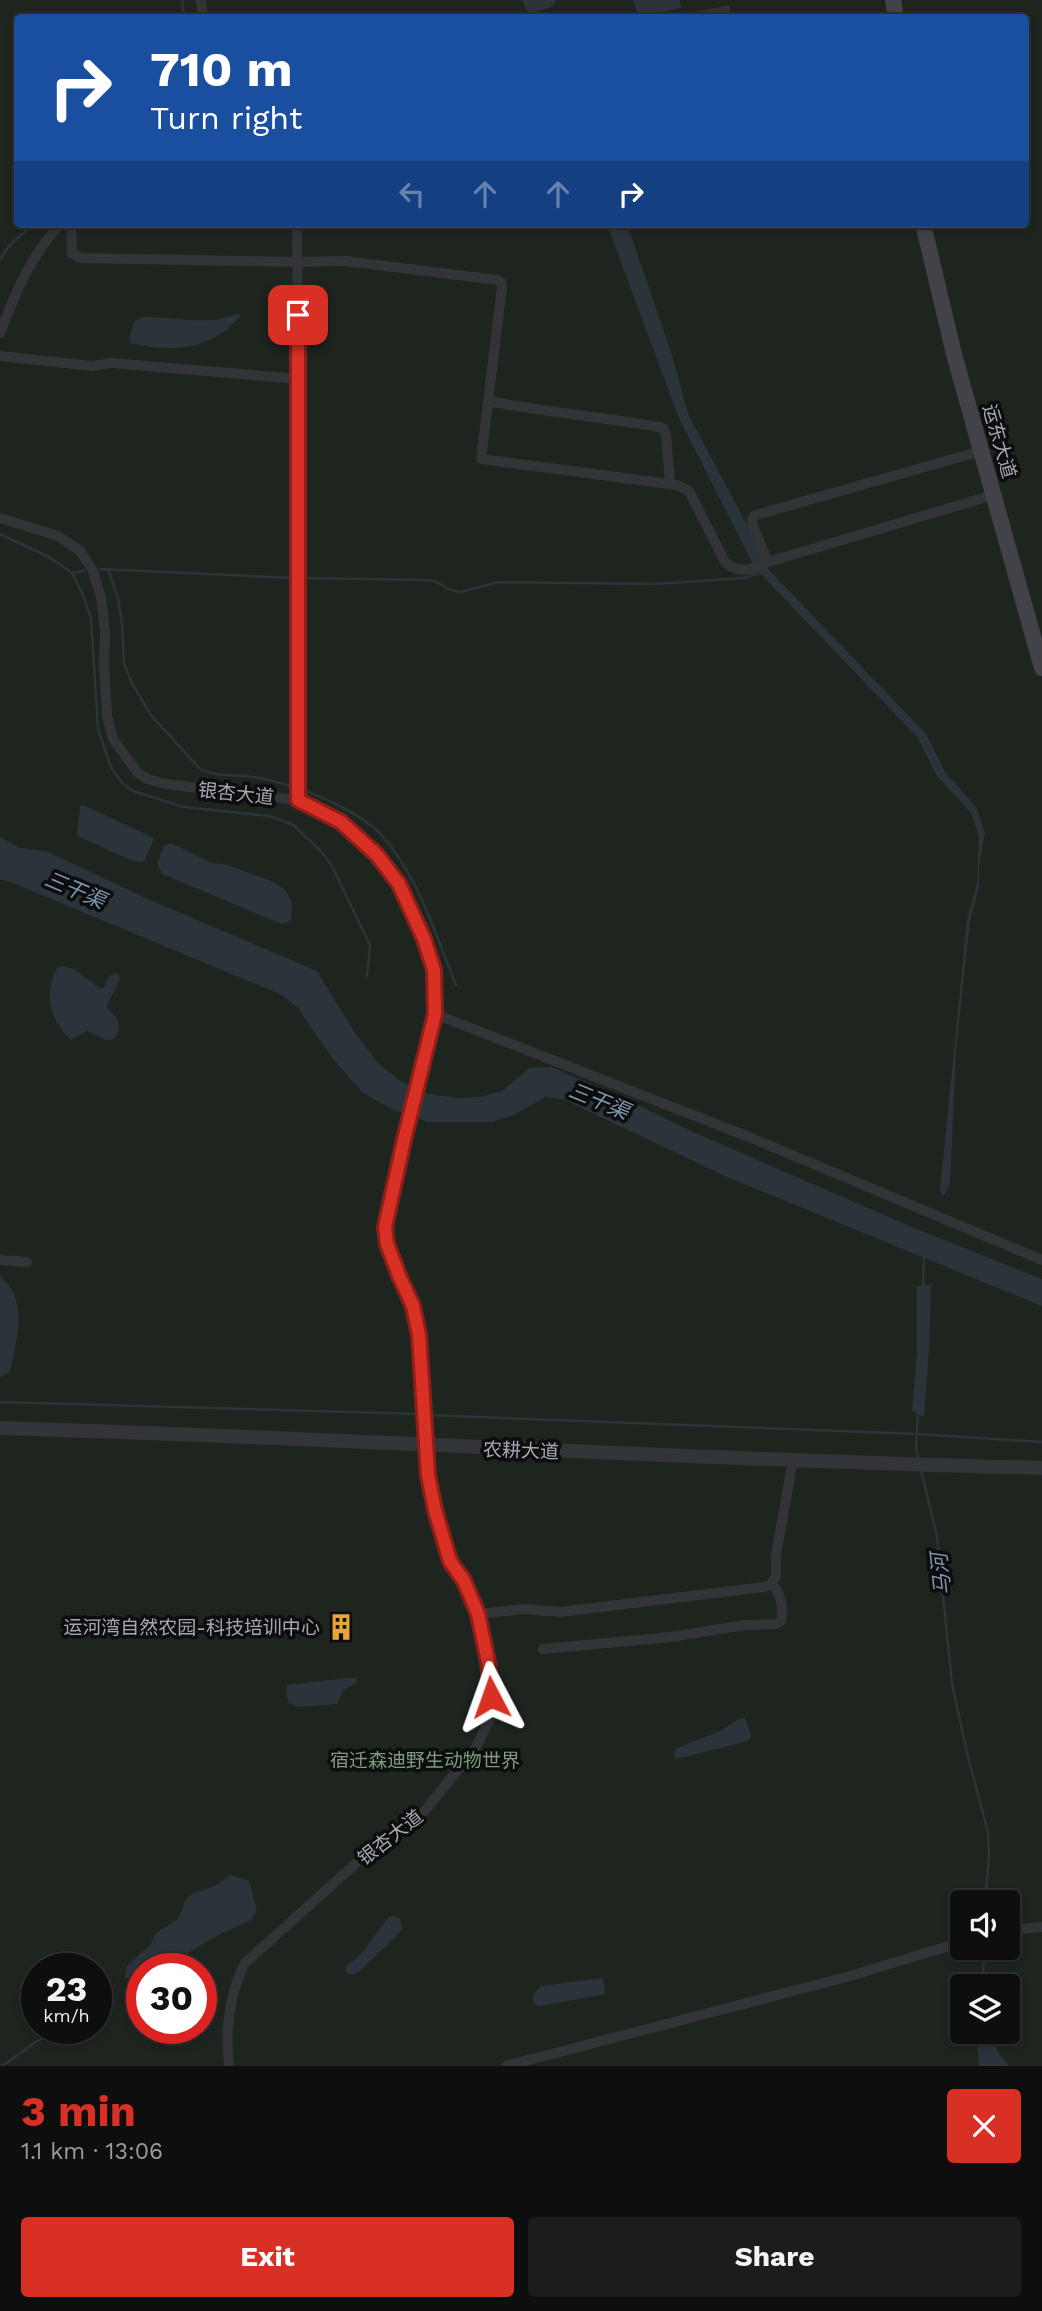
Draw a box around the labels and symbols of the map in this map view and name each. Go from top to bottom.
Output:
pin [268,285,328,345]
street label: 运东大道 [978,401,1021,481]
street label: 银杏大道 [197,778,275,809]
water label: 三干渠 [41,866,112,915]
water label: 三干渠 [565,1077,636,1125]
street label: 农耕大道 [483,1438,559,1463]
water label: 马河 [925,1548,955,1596]
building icon: 运河湾自然农园-科技培训中心 [326,1612,356,1642]
place label: 运河湾自然农园-科技培训中心 [63,1616,320,1639]
position arrow [454,1660,528,1734]
park label: 宿迁森迪野生动物世界 [330,1749,520,1772]
street label: 银杏大道 [353,1805,427,1870]
speed limit sign: 30 [126,1953,217,2044]

